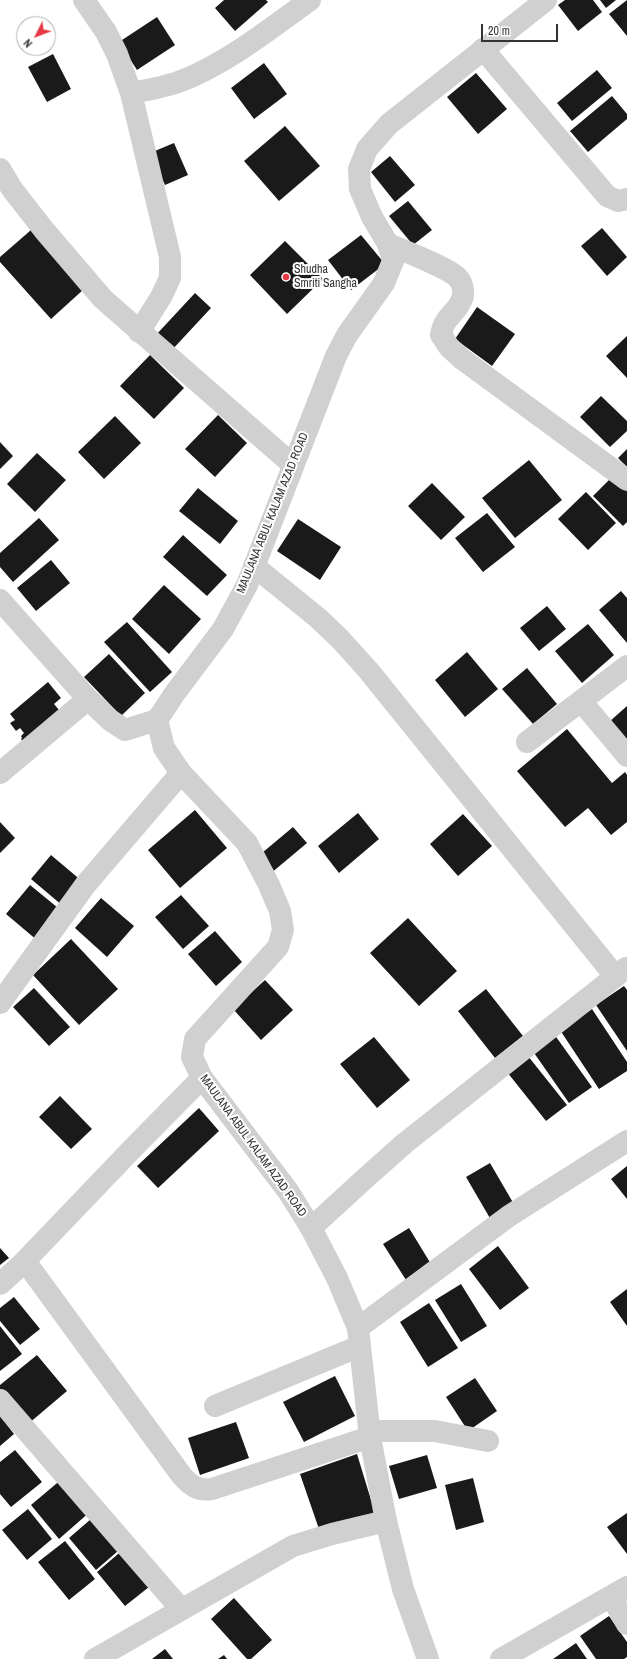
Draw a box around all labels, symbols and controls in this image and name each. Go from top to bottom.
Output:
north arrow [16,16,56,56]
scale bar [483,16,560,42]
text: 20 m [488,23,510,39]
text: N [20,36,35,50]
place label: Shudha Smriti Sangha [294,263,357,291]
marker: Shudha Smriti Sangha [281,272,291,282]
street label: MAULANA ABUL KALAM AZAD ROAD [234,430,312,596]
street label: MAULANA ABUL KALAM AZAD ROAD [197,1072,309,1220]

